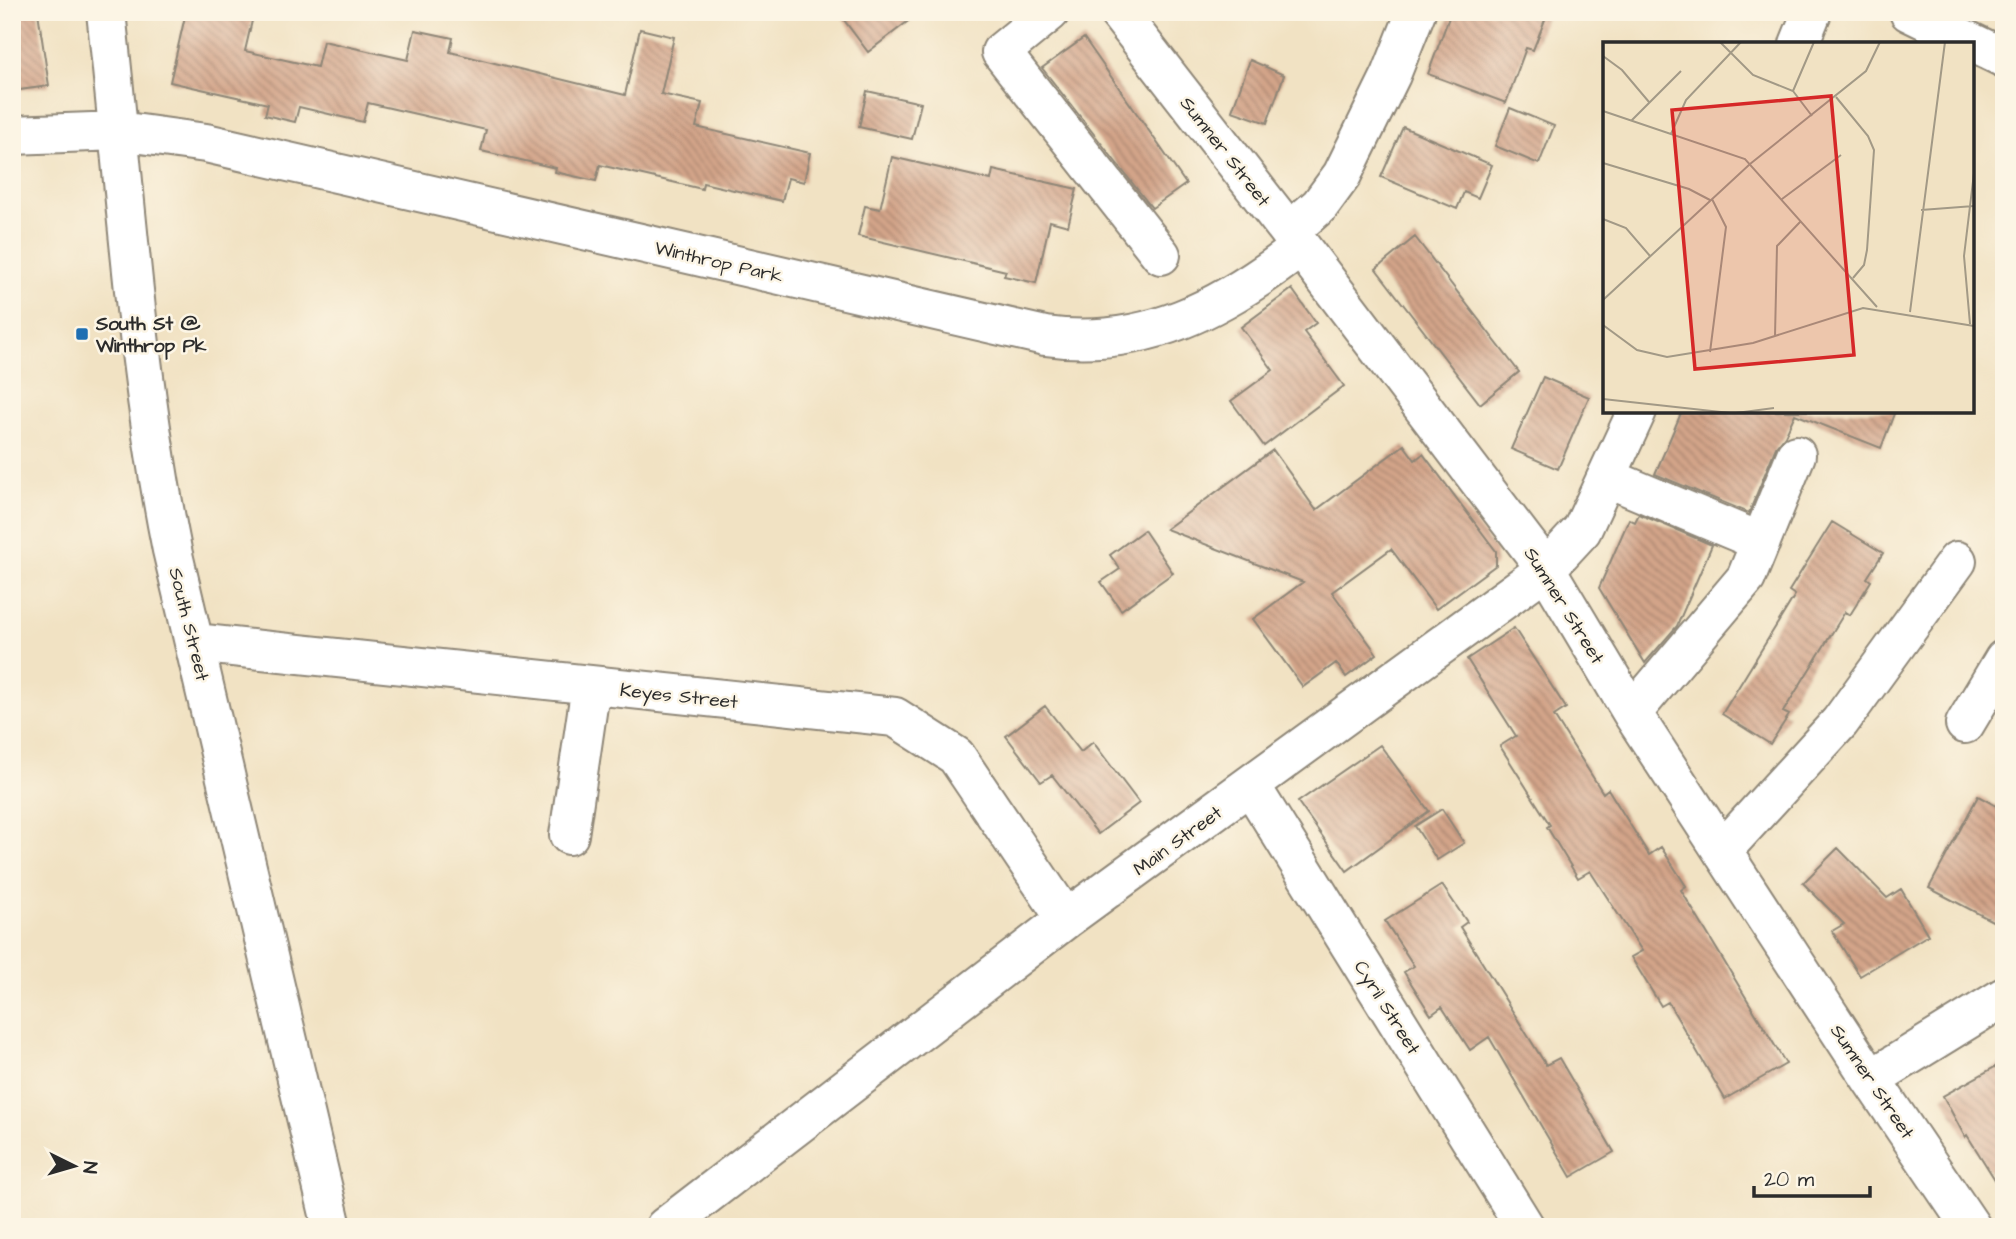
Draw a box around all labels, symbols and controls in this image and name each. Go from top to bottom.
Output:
inset map [1603,42,1974,413]
street label: Sumner Street [1173,91,1277,213]
street label: Winthrop Park [652,235,786,290]
place label: South St @ Winthrop Pk [95,311,207,360]
marker: South St @ Winthrop Pk [74,326,90,342]
street label: Sumner Street [1517,542,1611,670]
street label: South Street [161,565,216,684]
street label: Keyes Street [619,677,739,717]
street label: Main Street [1128,800,1228,883]
street label: Cyril Street [1346,956,1427,1061]
street label: Sumner Street [1823,1019,1920,1145]
north arrow [38,1130,108,1200]
scale bar [1754,1155,1869,1199]
text: N [75,1160,103,1175]
text: 20 m [1764,1165,1815,1194]

